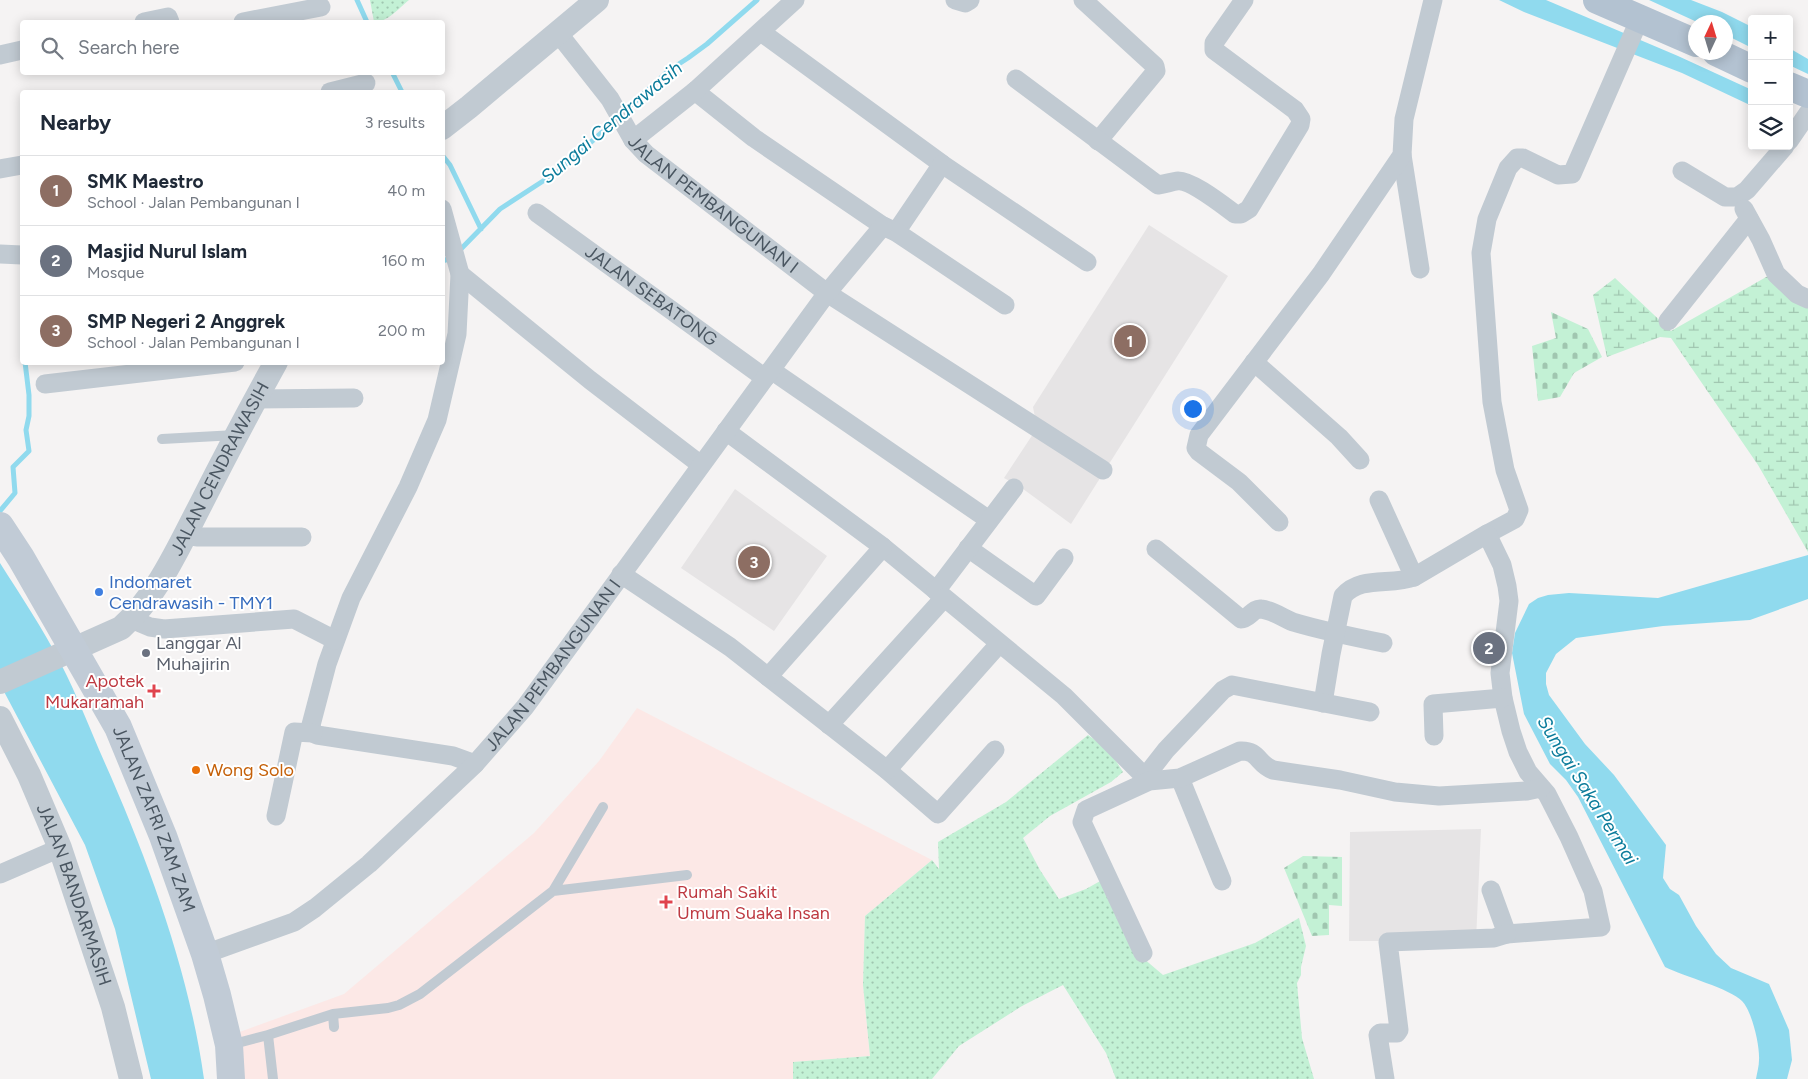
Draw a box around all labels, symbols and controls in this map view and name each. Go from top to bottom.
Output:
north arrow [1688,15,1733,60]
map controls [1748,15,1793,150]
button: + [1748,15,1793,60]
search box [20,20,445,75]
icon: search [38,34,66,62]
text: Search here [78,36,180,59]
water label: Sungai Cendrawasih [536,56,687,188]
button: − [1748,60,1793,105]
button: layers [1748,105,1793,150]
text: Nearby [40,110,111,135]
text: 3 results [365,113,425,132]
street label: JALAN PEMBANGUNAN I [623,131,803,278]
text: SMK Maestro [87,170,204,193]
text: 1 [53,181,59,200]
text: 40 m [387,181,425,200]
text: School · Jalan Pembangunan I [87,193,300,212]
text: Masjid Nurul Islam [87,240,247,263]
street label: JALAN SEBATONG [581,241,722,351]
text: 2 [51,251,61,270]
text: 160 m [382,251,425,270]
text: Mosque [87,263,144,282]
text: SMP Negeri 2 Anggrek [87,310,285,333]
text: 3 [52,321,60,340]
text: 200 m [378,321,425,340]
pin: 1 [1114,322,1146,360]
text: School · Jalan Pembangunan I [87,333,300,352]
street label: JALAN CENDRAWASIH [166,378,274,559]
your location [1180,396,1206,422]
pin: 3 [738,543,770,581]
place label: Indomaret Cendrawasih - TMY1 [109,571,273,614]
street label: JALAN PEMBANGUNAN I [480,575,625,756]
marker: Indomaret Cendrawasih - TMY1 [93,586,105,598]
pin: 2 [1473,629,1505,667]
place label: Langgar Al Muhajirin [156,632,242,675]
marker: Langgar Al Muhajirin [140,647,152,659]
place label: Apotek Mukarramah [45,670,144,713]
marker: Apotek Mukarramah [148,685,160,697]
water label: Sungai Saka Permai [1532,712,1643,869]
street label: JALAN ZAFRI ZAM ZAM [108,723,200,915]
place label: Wong Solo [206,759,294,781]
marker: Wong Solo [190,764,202,776]
street label: JALAN BANDARMASIH [32,801,116,988]
place label: Rumah Sakit Umum Suaka Insan [677,881,830,924]
marker: Rumah Sakit Umum Suaka Insan [659,895,673,909]

